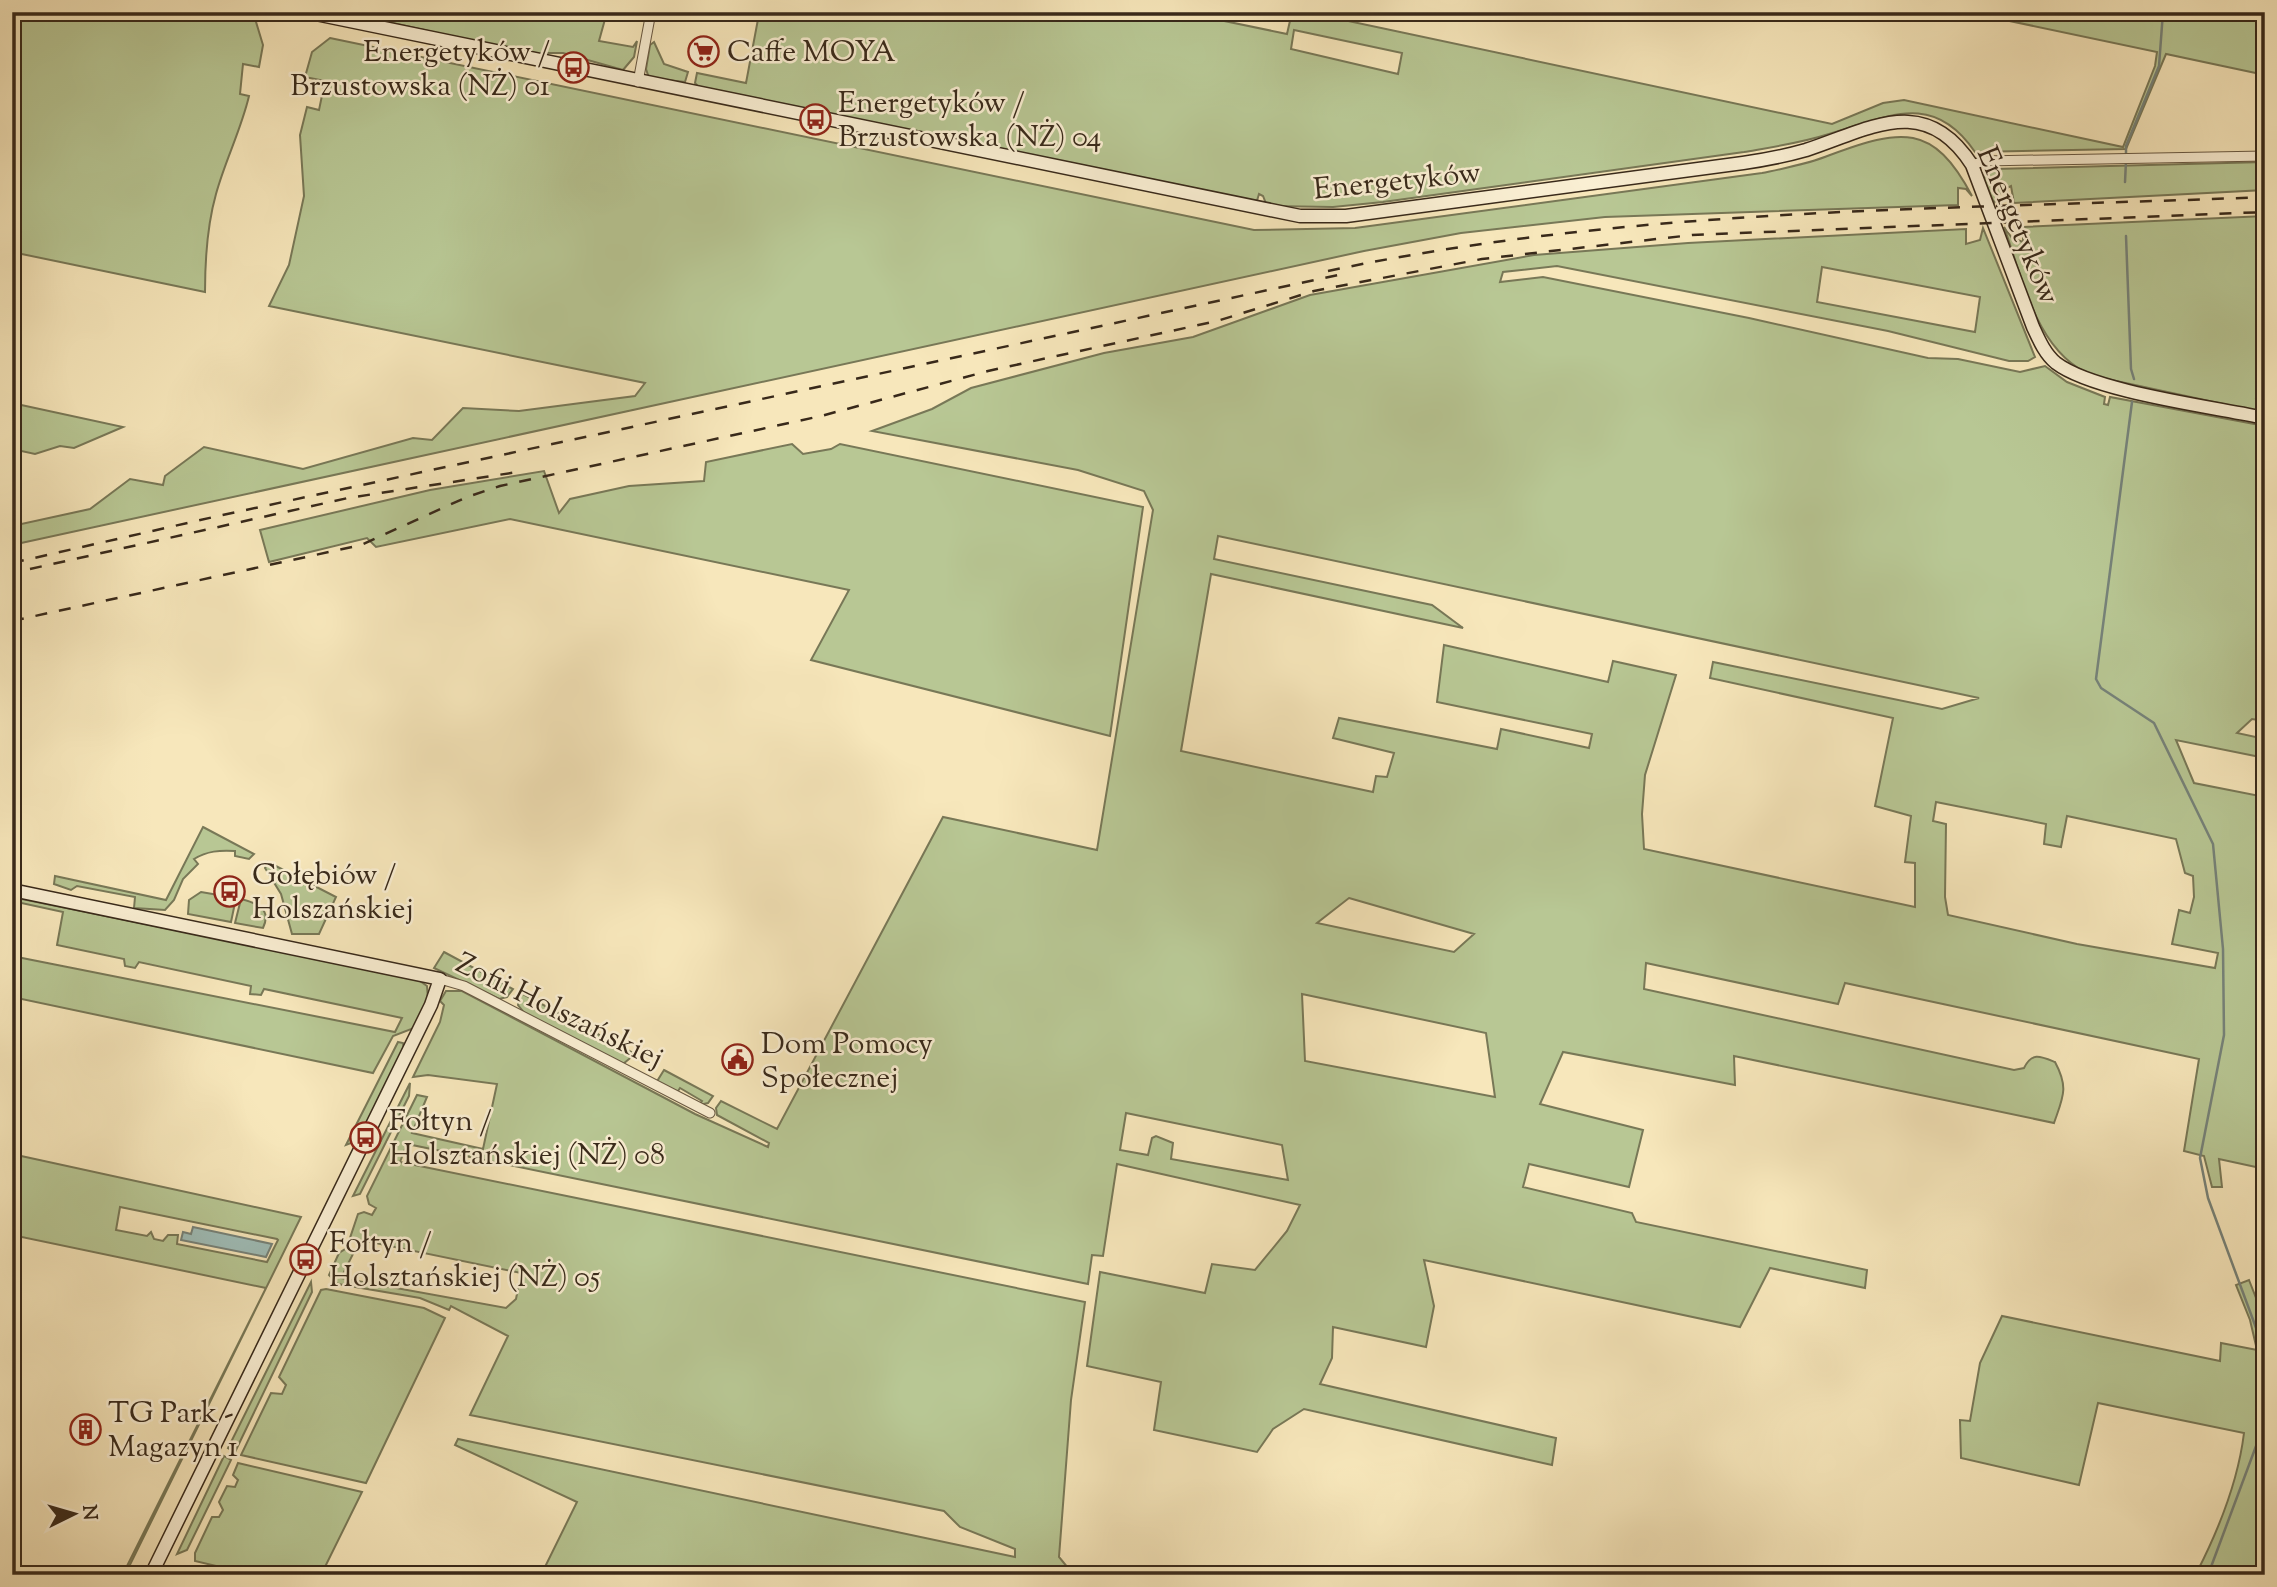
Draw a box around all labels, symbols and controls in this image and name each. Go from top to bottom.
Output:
place label: Energetyków / Brzustowska (NŻ) 01 [290,32,550,109]
place label: Caffe MOYA [727,32,896,75]
supermarket icon: Caffe MOYA [687,34,721,68]
bus stop icon: Energetyków / Brzustowska (NŻ) 01 [556,51,590,85]
place label: Energetyków / Brzustowska (NŻ) 04 [838,83,1101,160]
bus stop icon: Energetyków / Brzustowska (NŻ) 04 [798,102,832,136]
street label: Energetyków [1964,140,2069,312]
street label: Energetyków [1312,152,1483,213]
place label: Gołębiów / Holszańskiej [252,855,414,932]
bus stop icon: Gołębiów / Holszańskiej [212,874,246,908]
street label: Zofii Holszańskiej [448,943,670,1081]
place label: Dom Pomocy Społecznej [761,1024,933,1101]
public building icon: Dom Pomocy Społecznej [721,1043,755,1077]
place label: Fołtyn / Holsztańskiej (NŻ) 08 [389,1101,665,1178]
bus stop icon: Fołtyn / Holsztańskiej (NŻ) 08 [349,1120,383,1154]
place label: Fołtyn / Holsztańskiej (NŻ) 05 [329,1223,600,1300]
bus stop icon: Fołtyn / Holsztańskiej (NŻ) 05 [289,1242,323,1276]
place label: TG Park - Magazyn 1 [108,1393,238,1470]
building icon: TG Park - Magazyn 1 [68,1412,102,1446]
north arrow [38,1478,108,1548]
text: N [74,1504,103,1521]

